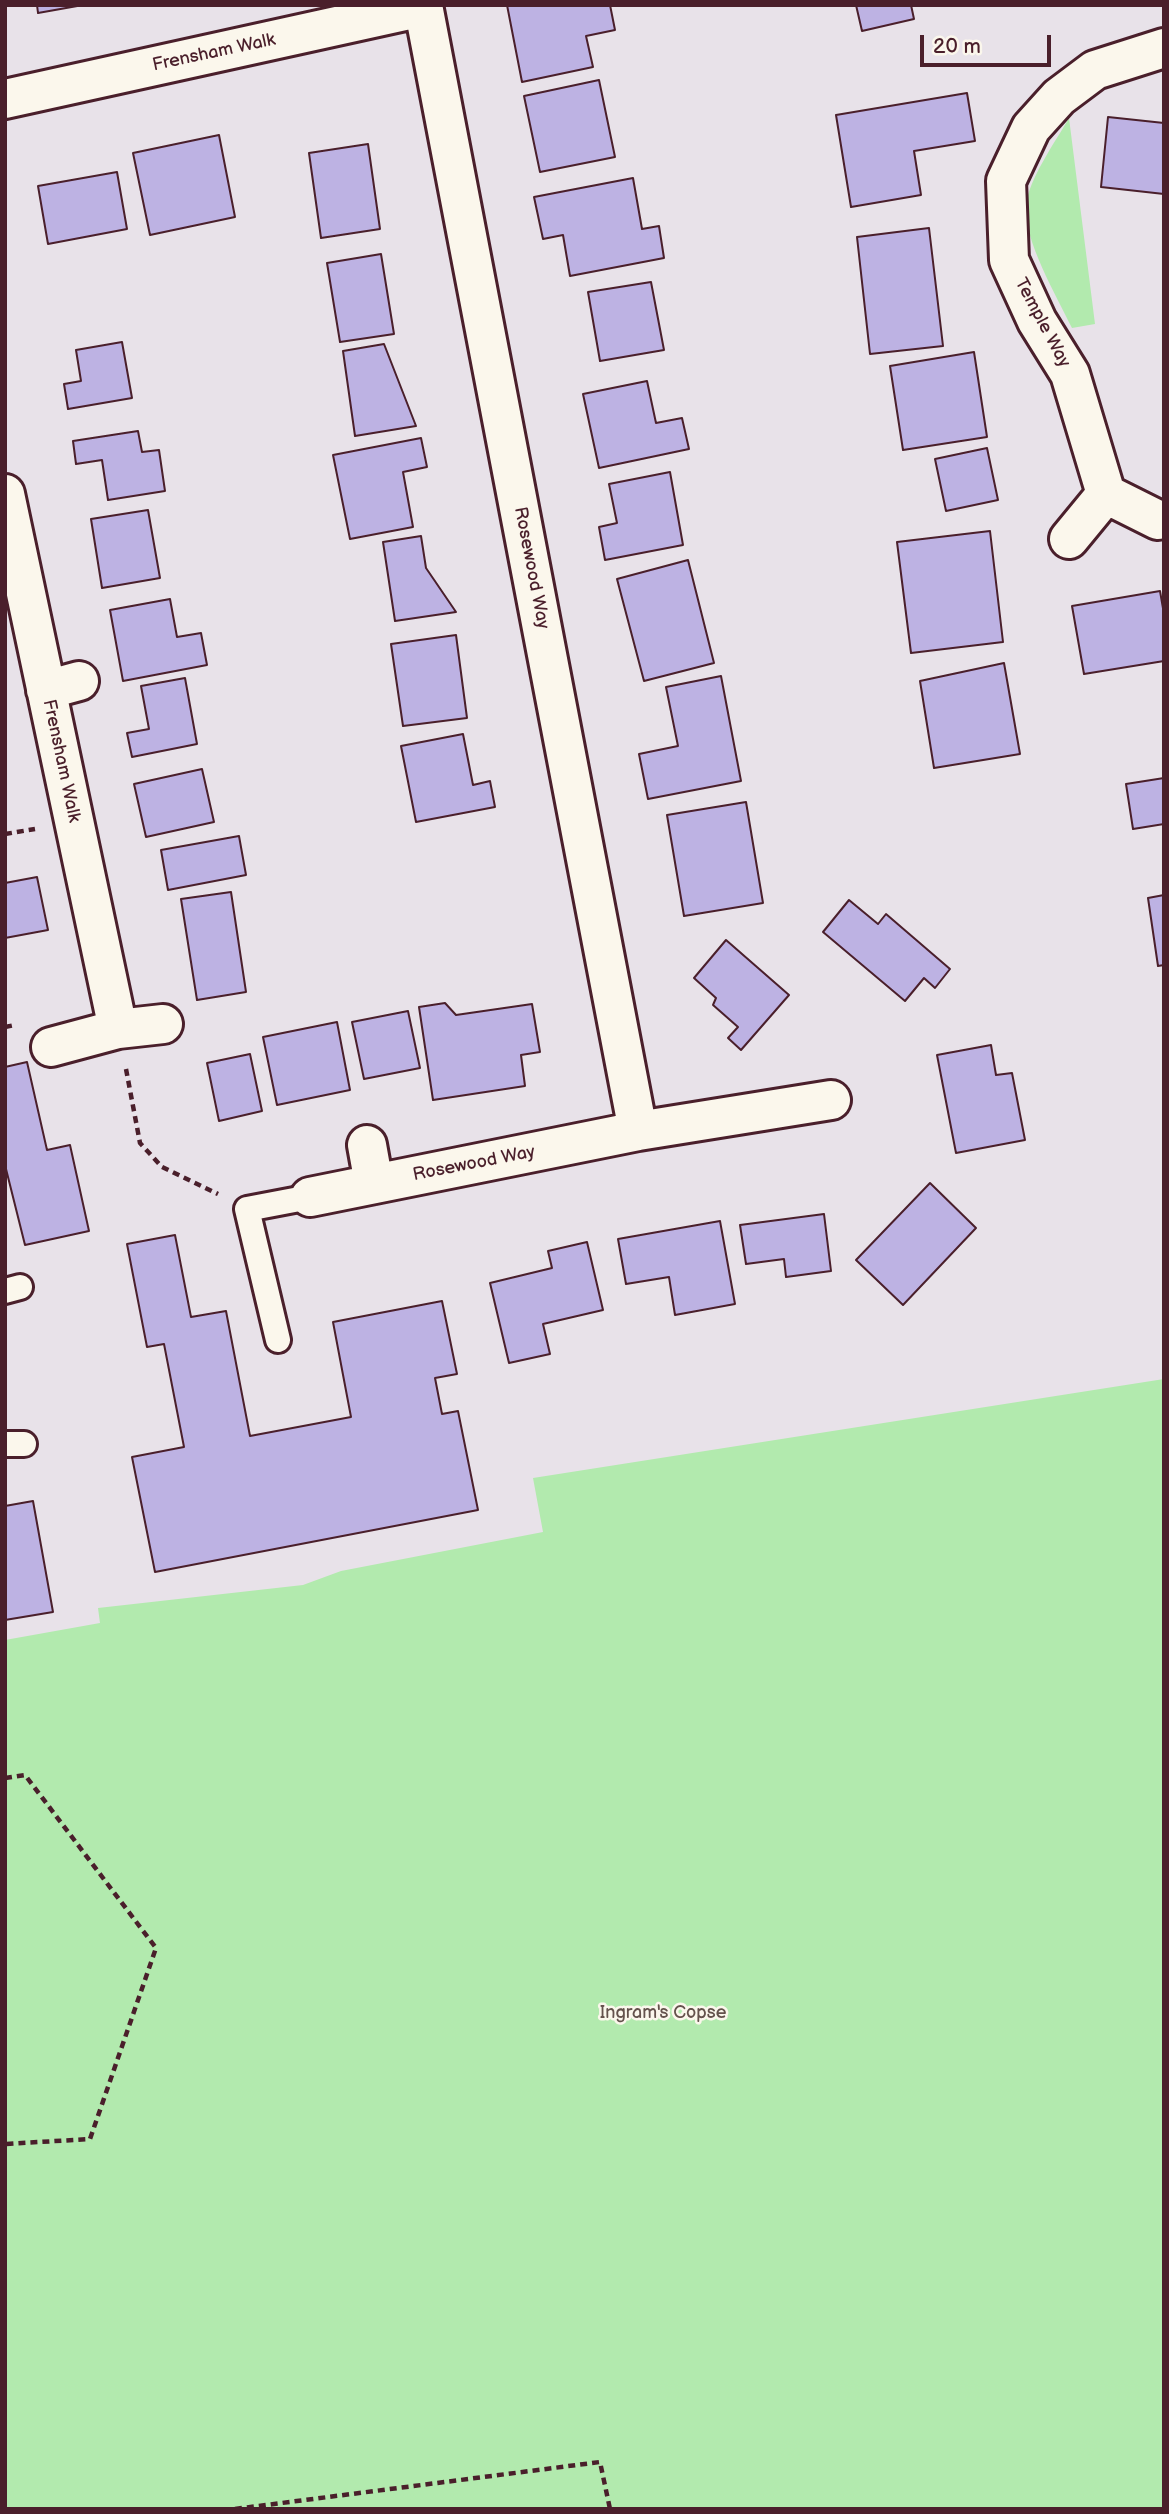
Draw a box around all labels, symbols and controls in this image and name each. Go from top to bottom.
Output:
scale bar [924,21,1055,65]
street label: Frensham Walk [151,29,277,77]
text: 20 m [933,34,981,59]
street label: Temple Way [1009,275,1075,371]
street label: Rosewood Way [509,505,553,631]
street label: Frensham Walk [37,698,85,824]
street label: Rosewood Way [411,1142,537,1186]
park label: Ingram's Copse [600,2002,726,2024]

